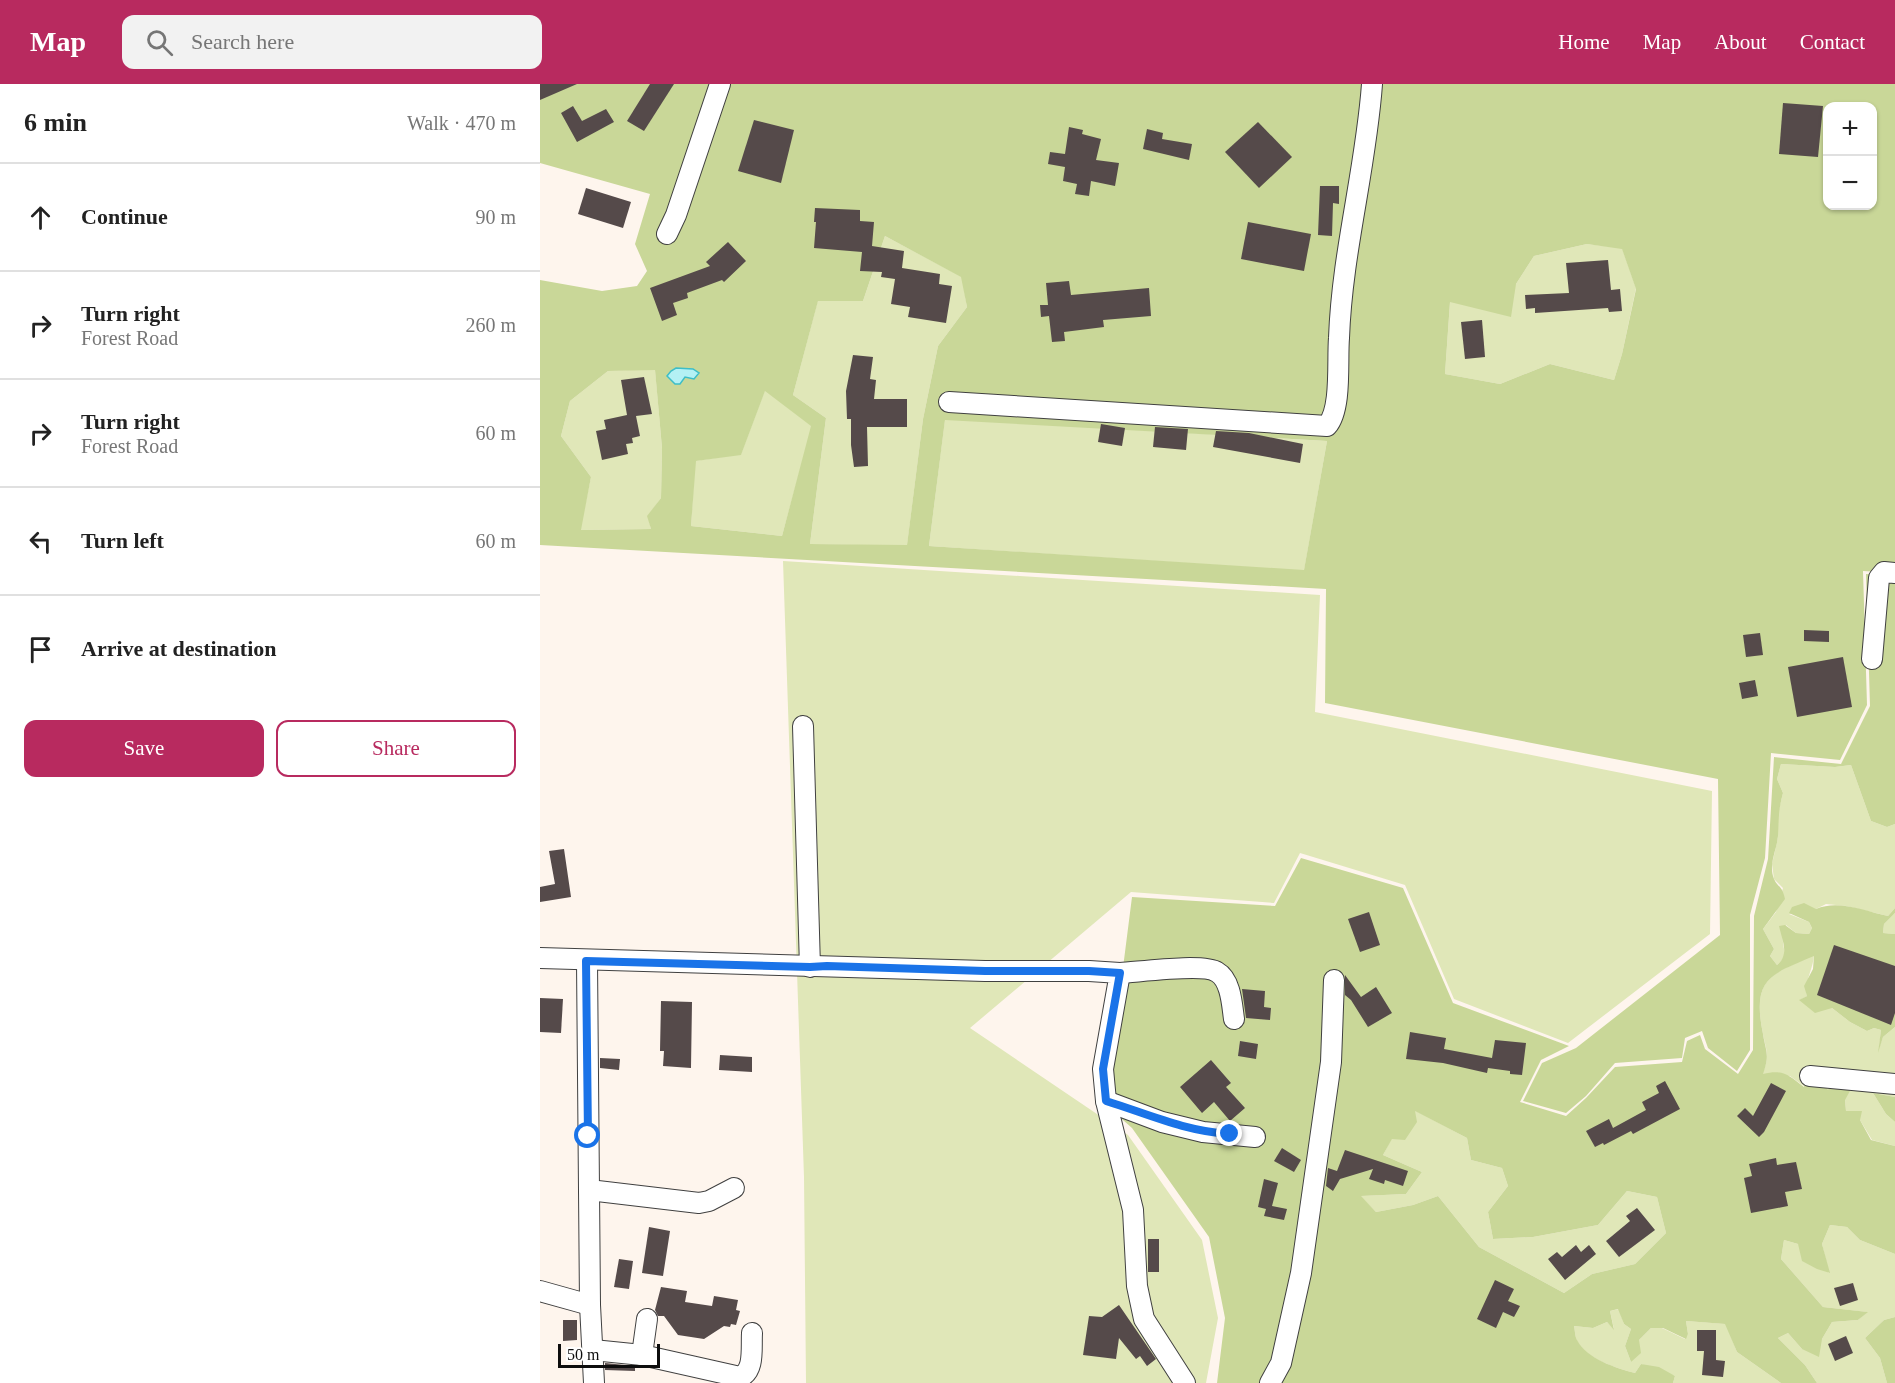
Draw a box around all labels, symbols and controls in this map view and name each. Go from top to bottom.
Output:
search box [122,15,542,69]
text: Map [30,26,86,57]
icon: search [143,26,176,59]
text: Search here [191,29,294,54]
text: Home [1558,30,1610,54]
text: Map [1643,30,1681,54]
text: About [1714,30,1767,54]
text: Contact [1800,30,1865,54]
map controls [1823,102,1877,210]
button: + [1823,102,1877,156]
text: 6 min [24,108,87,137]
text: Walk · 470 m [407,112,516,134]
button: − [1823,156,1877,210]
icon: ahead [24,201,57,234]
text: Continue [81,204,168,229]
text: 90 m [475,206,516,228]
text: Turn right [81,301,180,326]
icon: right [24,309,57,342]
text: 260 m [465,314,516,336]
text: Forest Road [81,327,178,349]
text: Turn right [81,409,180,434]
icon: right [24,417,57,450]
text: 60 m [475,422,516,444]
text: Forest Road [81,435,178,457]
icon: left [24,525,57,558]
text: Turn left [81,528,164,553]
text: 60 m [475,530,516,552]
icon: arrive [24,633,57,666]
text: Arrive at destination [81,636,277,661]
button: Save [24,720,264,777]
button: Share [276,720,516,777]
route end [1216,1120,1242,1146]
route start [574,1122,600,1148]
scale bar [558,1341,660,1368]
text: 50 m [567,1346,599,1363]

